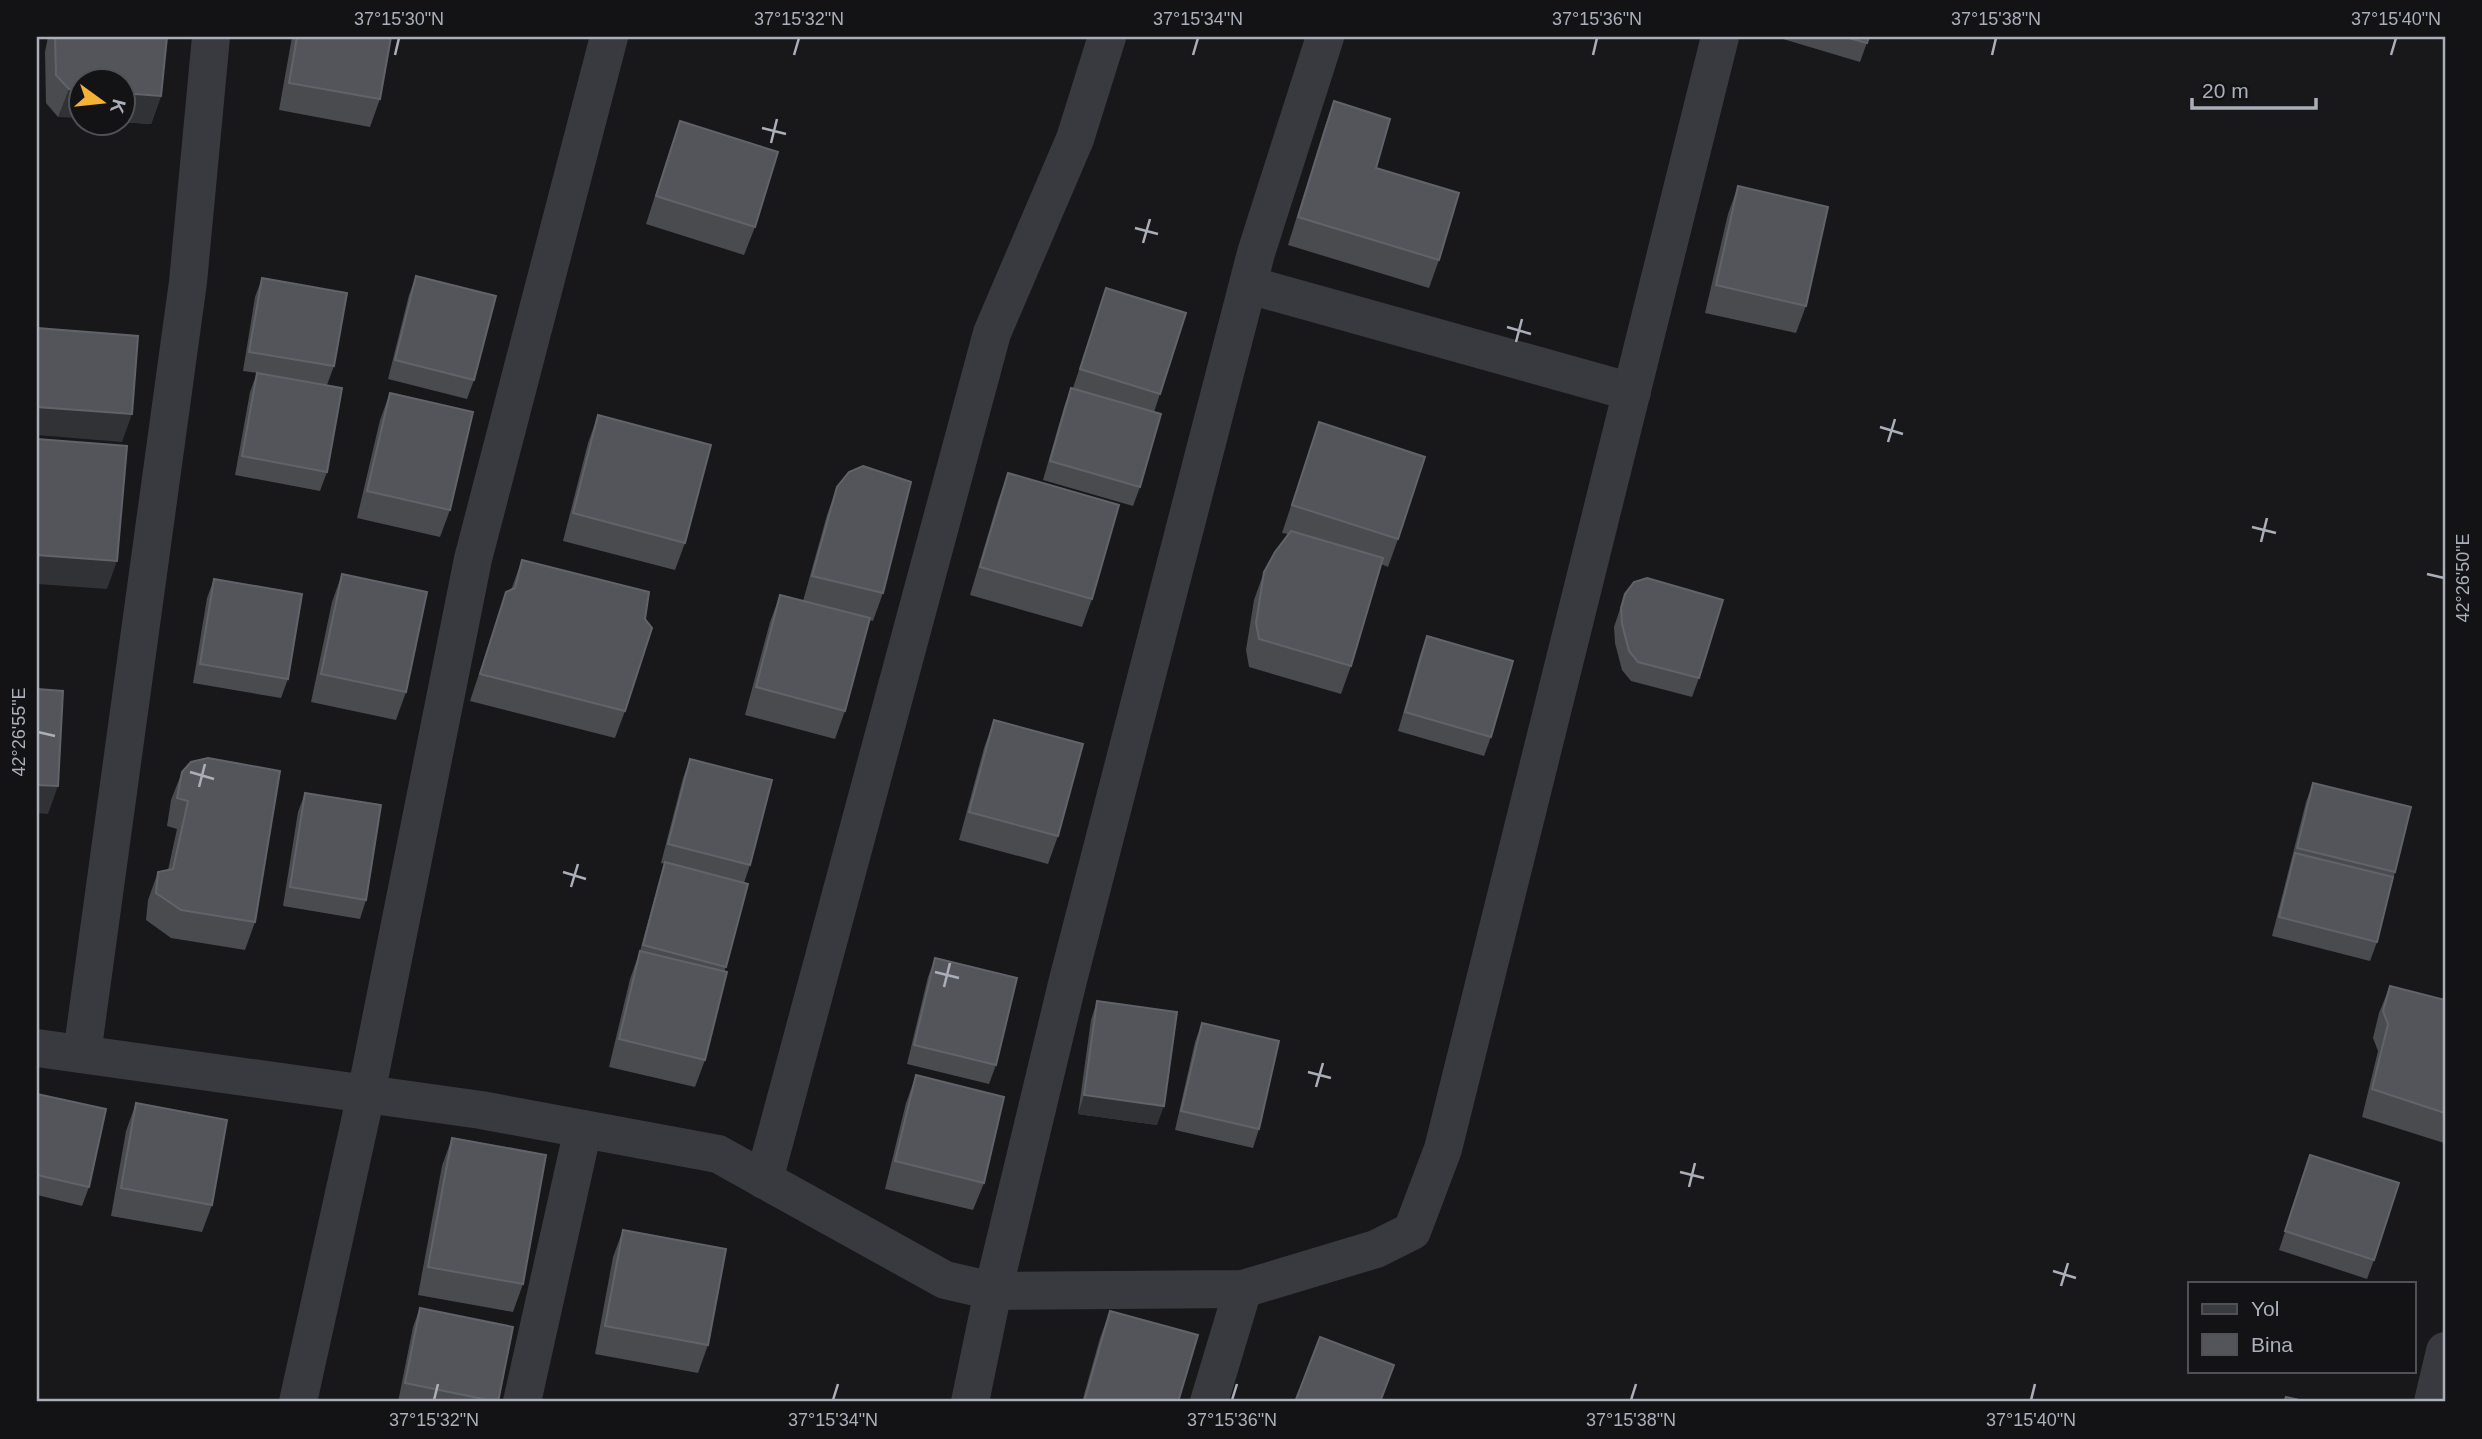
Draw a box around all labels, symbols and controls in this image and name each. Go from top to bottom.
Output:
text: 37°15'30"N [354,9,444,29]
text: 37°15'32"N [754,9,844,29]
text: 37°15'34"N [1153,9,1243,29]
text: 37°15'36"N [1552,9,1642,29]
text: 37°15'38"N [1951,9,2041,29]
text: 37°15'40"N [2351,9,2441,29]
north arrow [66,66,136,136]
scale bar [2192,66,2316,110]
text: 20 m [2202,79,2249,102]
text: K [106,97,130,116]
text: 42°26'50"E [2453,533,2473,623]
text: 42°26'55"E [9,687,29,777]
legend [2188,1282,2416,1372]
text: Yol [2251,1297,2279,1320]
text: Bina [2251,1333,2293,1356]
text: 37°15'32"N [389,1410,479,1430]
text: 37°15'34"N [788,1410,878,1430]
text: 37°15'36"N [1187,1410,1277,1430]
text: 37°15'38"N [1586,1410,1676,1430]
text: 37°15'40"N [1986,1410,2076,1430]

